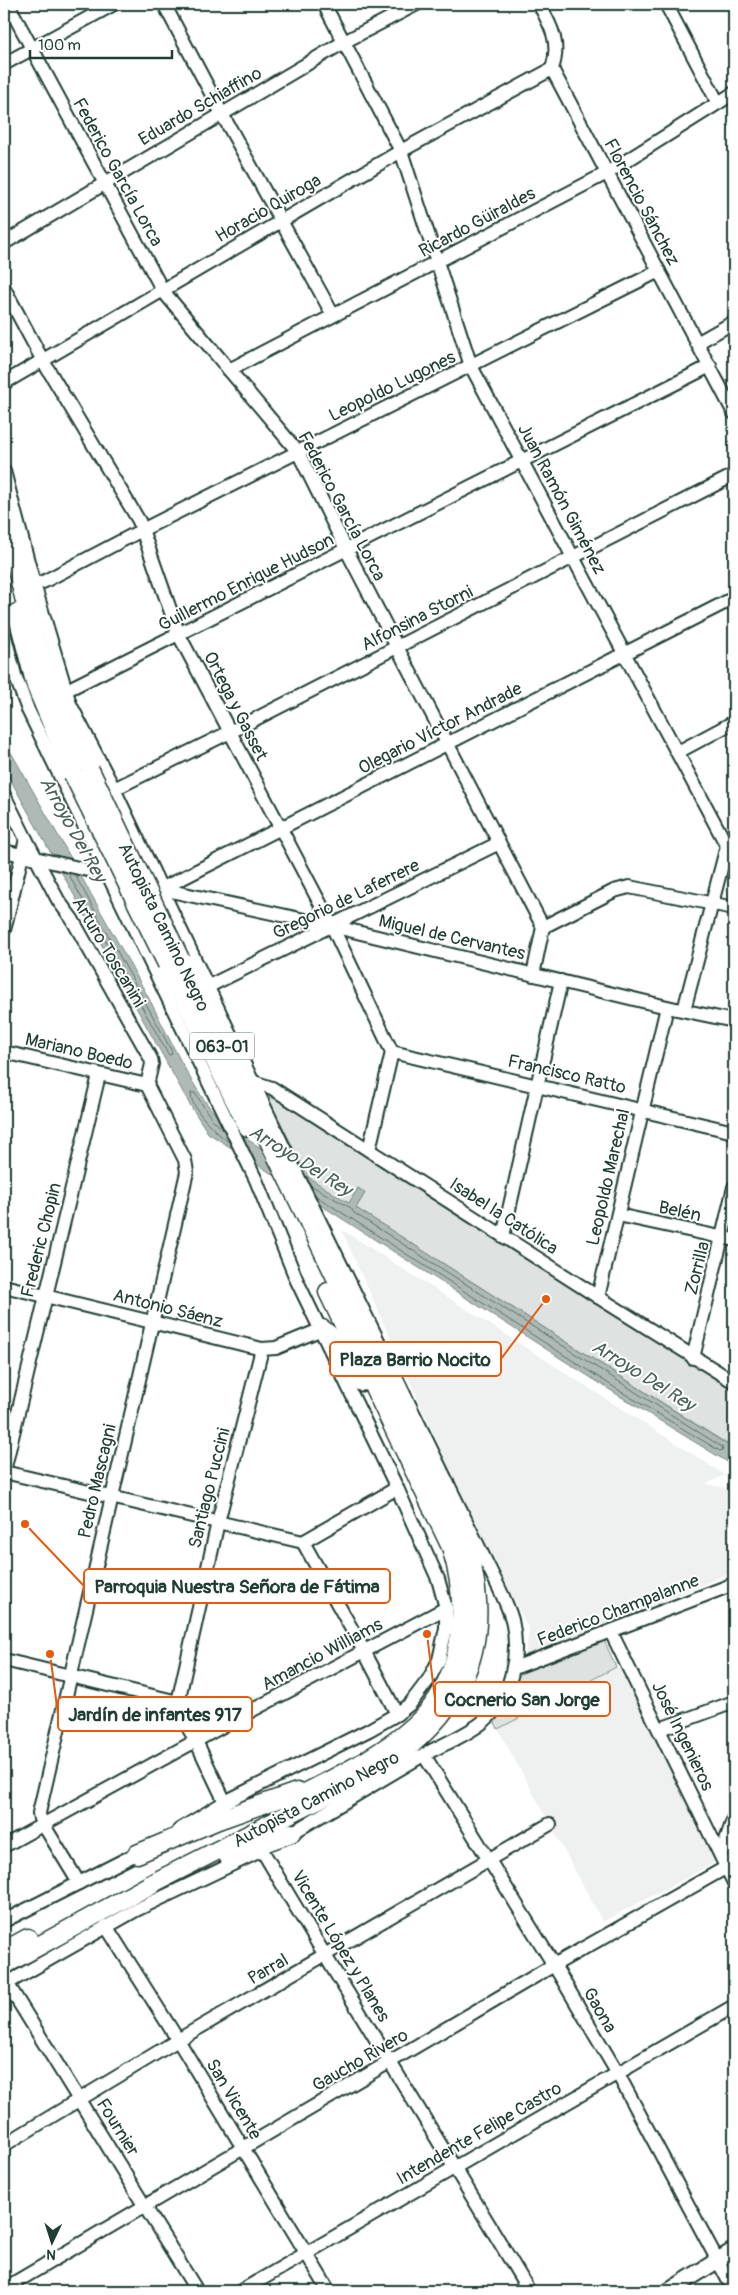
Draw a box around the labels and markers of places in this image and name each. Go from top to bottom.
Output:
callout: Plaza Barrio Nocito [330,1342,501,1376]
callout: Parroquia Nuestra Señora de Fátima [84,1569,390,1603]
callout: Cocnerio San Jorge [435,1682,610,1716]
callout: Jardín de infantes 917 [58,1697,252,1731]

